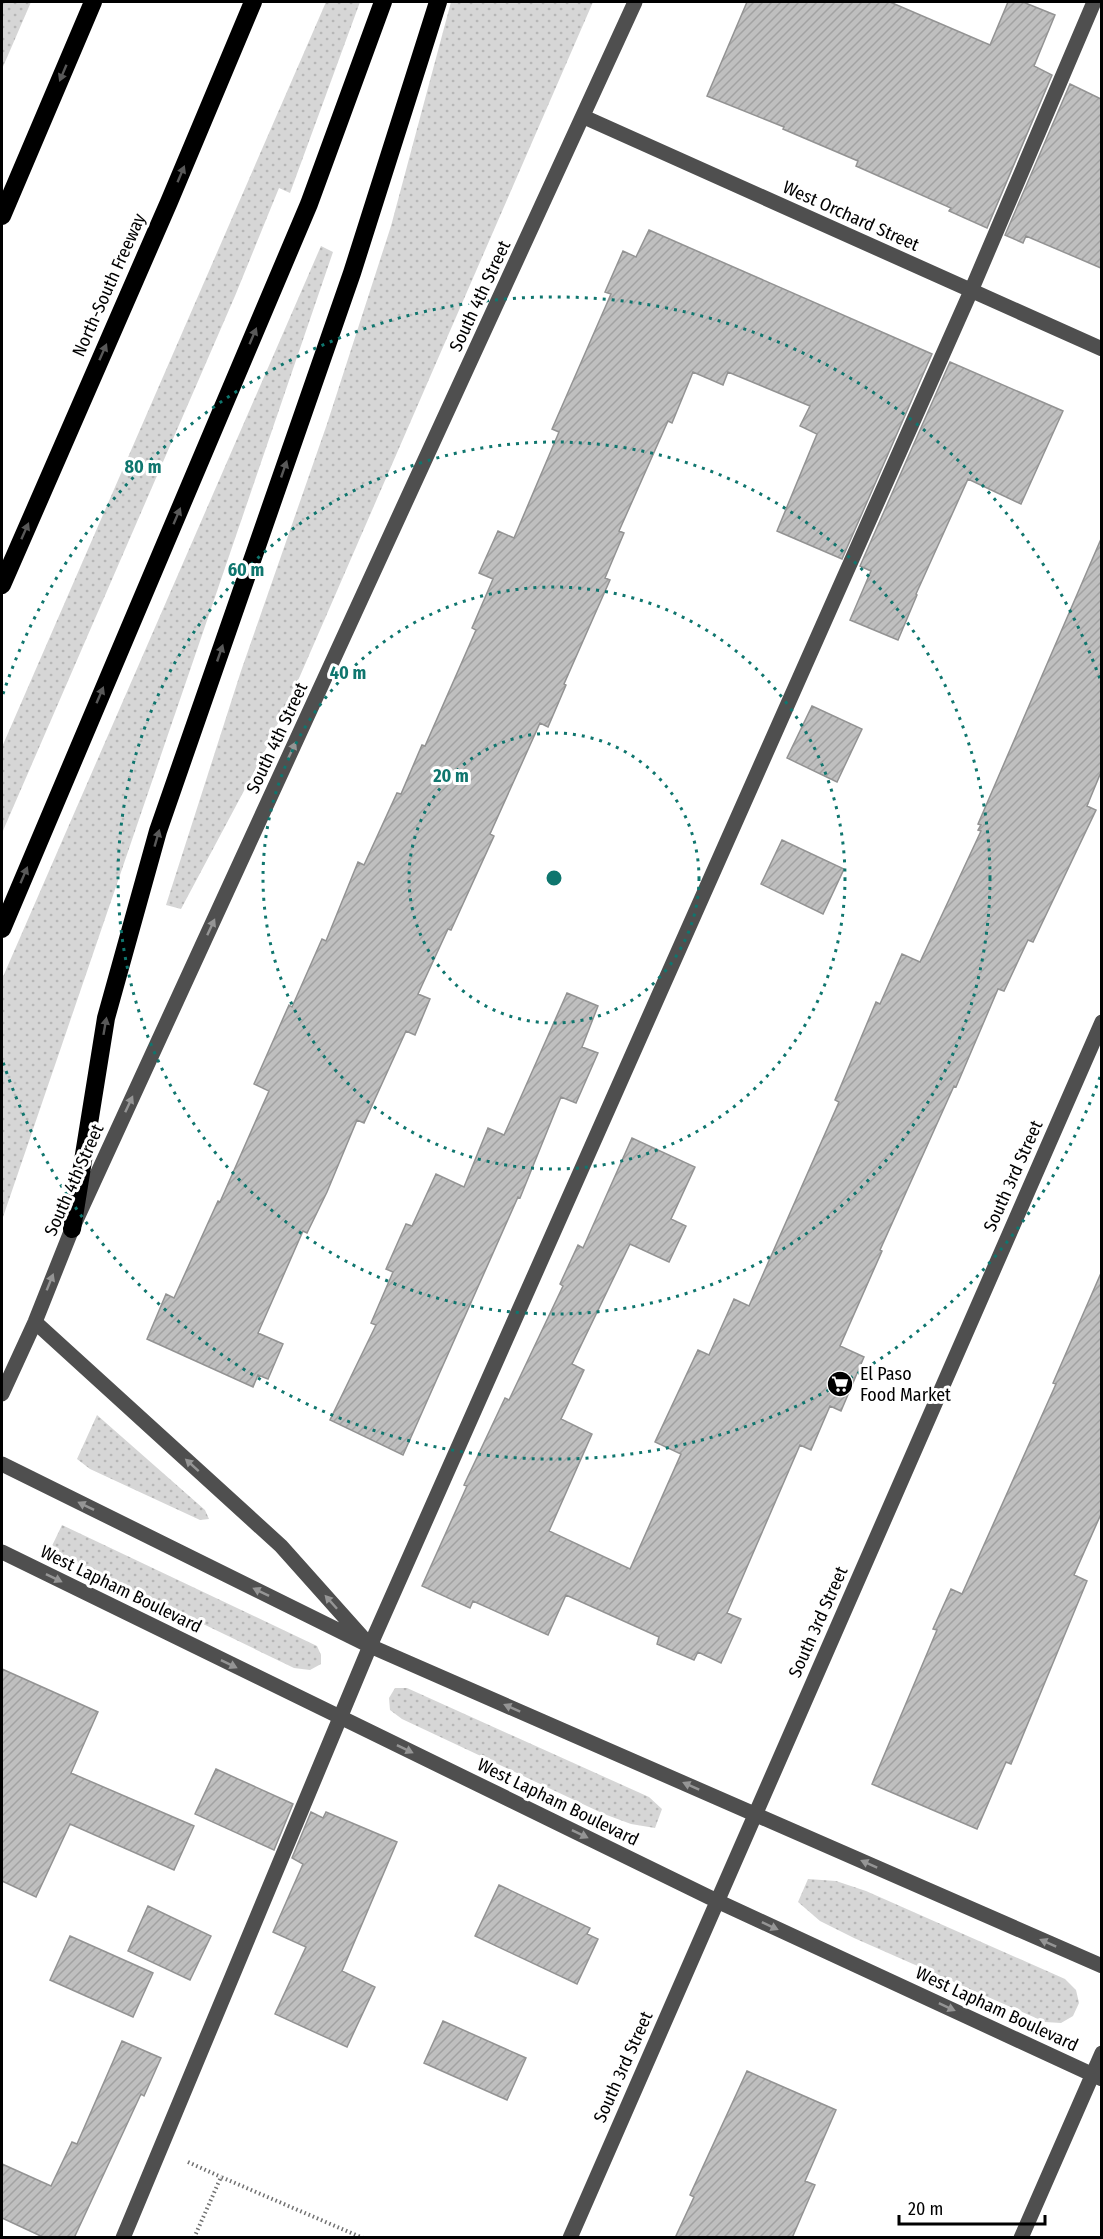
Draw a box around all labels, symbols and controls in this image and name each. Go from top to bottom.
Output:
one-way arrow [58,65,68,83]
one-way arrow [176,164,186,182]
street label: West Orchard Street [779,176,923,256]
street label: North-South Freeway [68,210,150,360]
street label: South 4th Street [445,237,515,355]
one-way arrow [248,327,258,345]
one-way arrow [98,343,108,361]
text: 80 m [125,456,161,478]
one-way arrow [279,460,289,478]
one-way arrow [173,507,182,525]
one-way arrow [21,522,30,540]
text: 60 m [228,559,264,581]
one-way arrow [215,644,225,662]
text: 40 m [330,662,366,684]
street label: South 4th Street [242,679,312,797]
one-way arrow [96,687,105,704]
one-way arrow [288,741,297,758]
text: 20 m [432,765,469,787]
one-way arrow [152,829,162,847]
one-way arrow [20,866,29,884]
centre of rings [544,868,564,888]
one-way arrow [206,918,216,936]
one-way arrow [101,1016,110,1035]
one-way arrow [125,1096,134,1113]
street label: South 3rd Street [979,1117,1047,1235]
street label: South 4th Street [40,1121,108,1239]
one-way arrow [46,1273,56,1291]
place label: El Paso Food Market [860,1363,951,1406]
supermarket icon: El Paso Food Market [825,1369,855,1399]
one-way arrow [185,1458,200,1472]
one-way arrow [77,1501,94,1510]
street label: West Lapham Boulevard [37,1540,205,1638]
street label: South 3rd Street [784,1563,852,1681]
one-way arrow [45,1573,63,1583]
one-way arrow [252,1587,269,1597]
one-way arrow [325,1595,338,1610]
one-way arrow [221,1659,238,1668]
one-way arrow [503,1703,521,1713]
one-way arrow [396,1744,413,1753]
street label: West Lapham Boulevard [474,1753,642,1851]
one-way arrow [681,1781,699,1791]
one-way arrow [571,1829,589,1839]
one-way arrow [861,1860,878,1869]
one-way arrow [762,1921,779,1930]
one-way arrow [1039,1938,1057,1947]
street label: West Lapham Boulevard [912,1962,1082,2056]
one-way arrow [939,2003,956,2012]
street label: South 3rd Street [589,2008,657,2126]
scale bar [899,2188,1044,2226]
text: 20 m [908,2198,943,2220]

